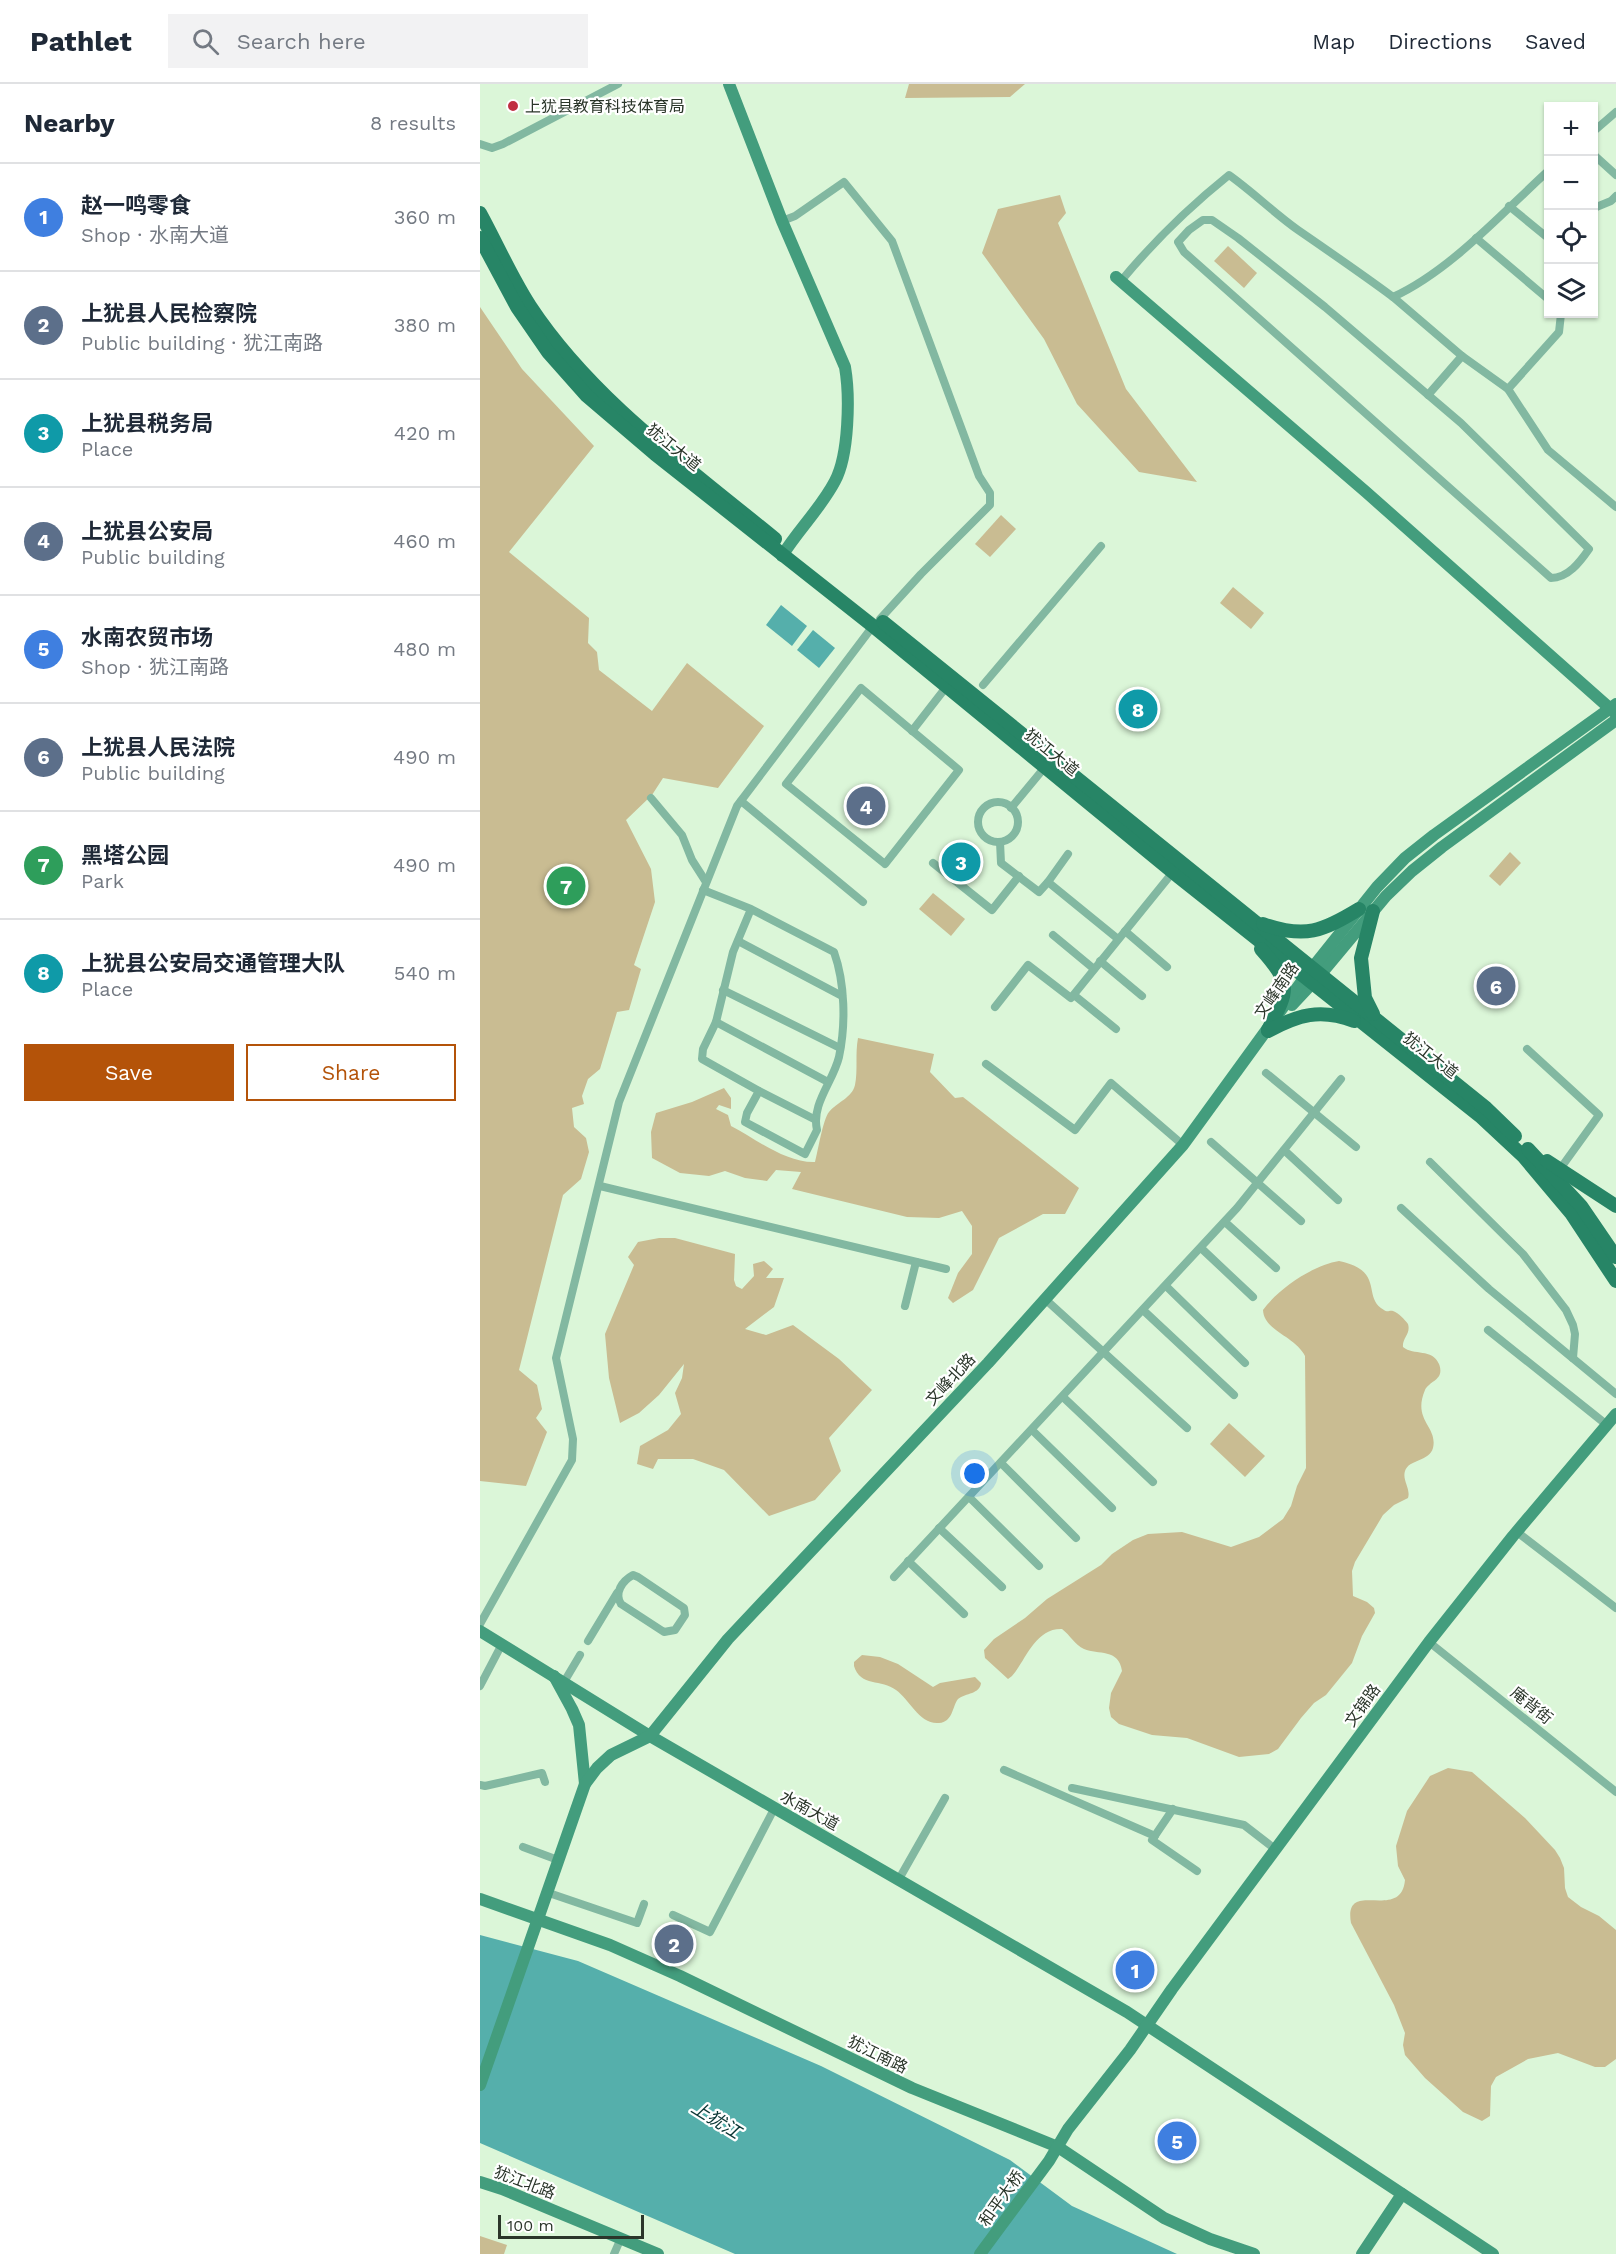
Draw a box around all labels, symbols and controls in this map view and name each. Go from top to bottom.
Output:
search box [168,14,588,68]
text: Pathlet [30,25,132,58]
icon: search [189,25,222,58]
text: Search here [237,29,366,54]
text: Map [1312,29,1355,54]
text: Directions [1388,29,1492,54]
text: Saved [1525,29,1586,54]
place label: 上犹县教育科技体育局 [525,97,685,116]
marker: 上犹县教育科技体育局 [506,99,520,113]
map controls [1544,102,1598,318]
button: + [1544,102,1598,156]
text: Nearby [24,108,115,138]
text: 8 results [370,111,456,135]
button: − [1544,156,1598,210]
text: 赵一鸣零食 [81,193,191,218]
text: 1 [39,205,48,229]
text: 360 m [394,205,456,229]
button: locate [1544,210,1598,264]
text: Shop · 水南大道 [81,223,229,247]
button: layers [1544,264,1598,318]
text: 上犹县人民检察院 [81,301,257,326]
text: 2 [38,313,49,337]
text: 380 m [394,313,456,337]
text: Public building · 犹江南路 [81,331,323,355]
text: 上犹县税务局 [81,411,213,436]
street label: 犹江大道 [643,420,705,475]
text: 3 [38,421,49,445]
text: 420 m [394,421,456,445]
text: Place [81,437,133,461]
text: 上犹县公安局 [81,519,213,544]
text: 4 [37,529,50,553]
text: 460 m [393,529,456,553]
text: Public building [81,545,225,569]
text: 水南农贸市场 [81,625,213,650]
text: 5 [38,637,49,661]
text: 480 m [393,637,456,661]
text: Shop · 犹江南路 [81,655,229,679]
pin: 8 [1118,686,1158,732]
street label: 犹江大道 [1021,725,1083,780]
text: 上犹县人民法院 [81,735,235,760]
text: 6 [37,745,50,769]
text: 490 m [393,745,456,769]
text: Public building [81,761,225,785]
pin: 4 [846,784,886,828]
pin: 3 [942,840,980,884]
text: 黑塔公园 [81,843,169,868]
text: 7 [37,853,50,877]
text: 490 m [393,853,456,877]
pin: 7 [546,864,586,908]
text: Park [81,869,124,893]
text: 上犹县公安局交通管理大队 [81,951,345,976]
street label: 文峰南路 [1250,959,1303,1022]
text: 8 [37,961,50,985]
text: 540 m [394,961,456,985]
pin: 6 [1476,964,1516,1008]
text: Place [81,977,133,1001]
street label: 犹江大道 [1400,1028,1462,1083]
button: Save [24,1044,234,1101]
button: Share [246,1044,456,1101]
street label: 文峰北路 [922,1349,979,1409]
your location [960,1459,989,1488]
street label: 文锦路 [1341,1680,1384,1730]
street label: 庵背街 [1507,1683,1556,1728]
street label: 水南大道 [777,1787,842,1834]
pin: 2 [654,1922,694,1966]
pin: 1 [1116,1948,1154,1992]
street label: 犹江南路 [845,2032,911,2077]
water label: 上犹江 [688,2096,746,2144]
pin: 5 [1158,2118,1196,2164]
street label: 犹江北路 [492,2162,558,2203]
street label: 和平大桥 [975,2167,1028,2230]
scale bar [498,2212,644,2240]
text: 100 m [507,2216,554,2235]

